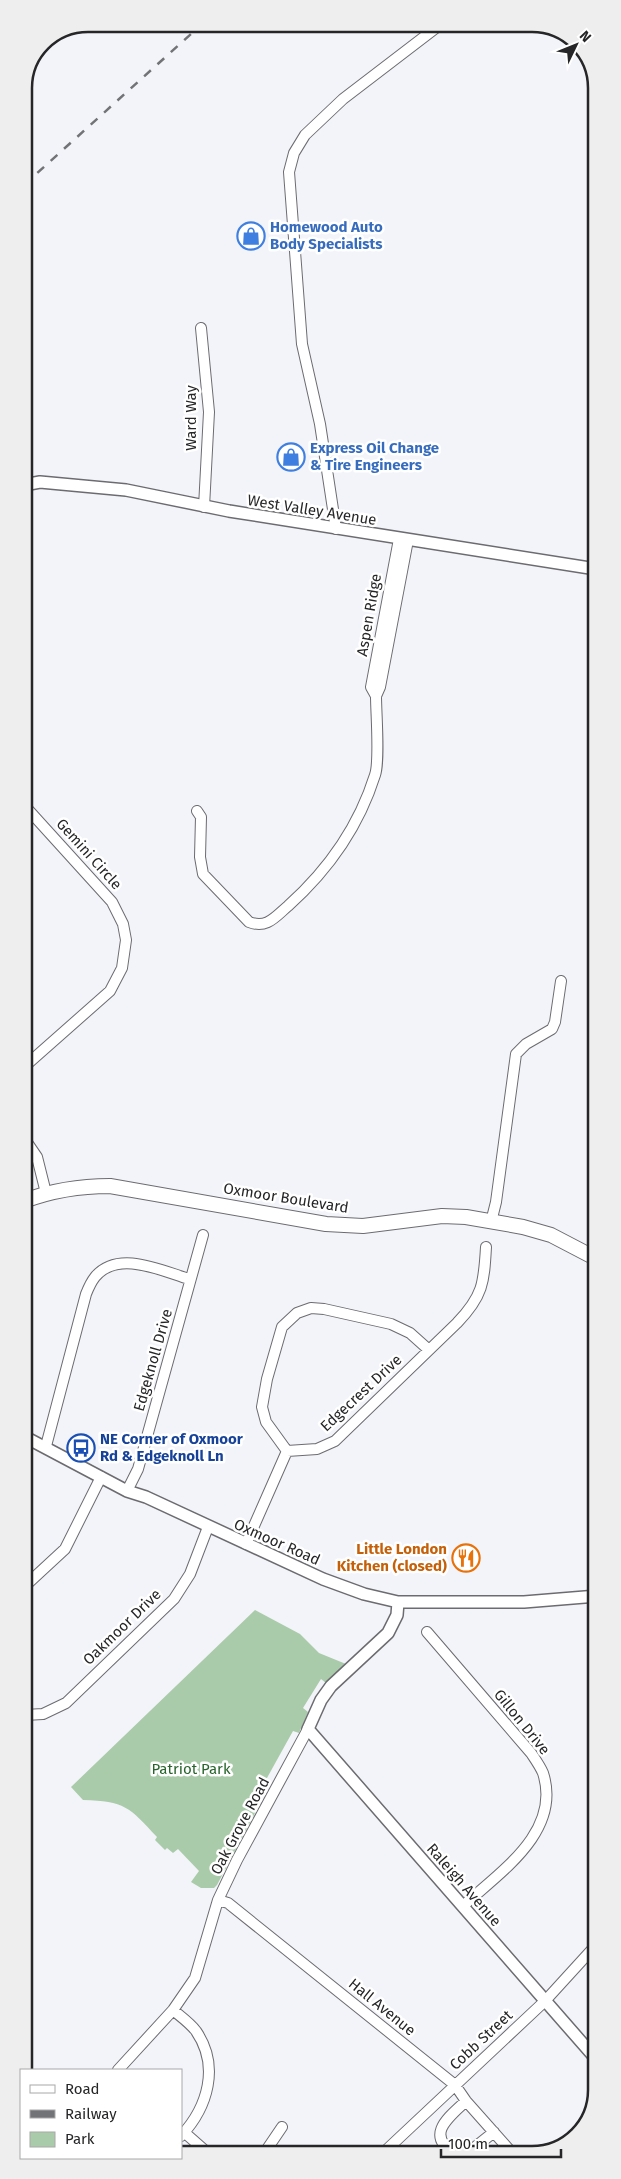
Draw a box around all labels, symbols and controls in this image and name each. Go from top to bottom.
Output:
north arrow [551,20,601,70]
text: N [576,27,595,46]
place label: Homewood Auto Body Specialists [270,218,383,253]
shop icon: Homewood Auto Body Specialists [236,221,266,251]
street label: Ward Way [182,385,200,451]
place label: Express Oil Change & Tire Engineers [310,439,439,474]
shop icon: Express Oil Change & Tire Engineers [276,442,306,472]
street label: West Valley Avenue [246,491,378,529]
street label: Aspen Ridge [353,572,385,658]
street label: Gemini Circle [52,815,126,893]
street label: Oxmoor Boulevard [222,1179,350,1217]
street label: Edgeknoll Drive [130,1307,176,1413]
street label: Edgecrest Drive [317,1351,405,1435]
place label: NE Corner of Oxmoor Rd & Edgeknoll Ln [100,1430,244,1465]
bus stop icon: NE Corner of Oxmoor Rd & Edgeknoll Ln [66,1433,96,1463]
street label: Oxmoor Road [231,1515,323,1569]
place label: Little London Kitchen (closed) [337,1540,447,1575]
restaurant icon: Little London Kitchen (closed) [451,1543,481,1573]
street label: Oakmoor Drive [79,1585,165,1669]
street label: Gillon Drive [490,1686,554,1758]
park label: Patriot Park [151,1760,231,1778]
street label: Oak Grove Road [207,1774,273,1878]
street label: Raleigh Avenue [423,1840,505,1930]
street label: Hall Avenue [345,1975,419,2039]
street label: Cobb Street [446,2006,517,2074]
legend [20,2069,182,2159]
text: Road [65,2080,100,2098]
text: Railway [65,2105,117,2123]
scale bar [441,2126,561,2158]
text: Park [65,2130,95,2148]
text: 100 m [448,2135,488,2153]

